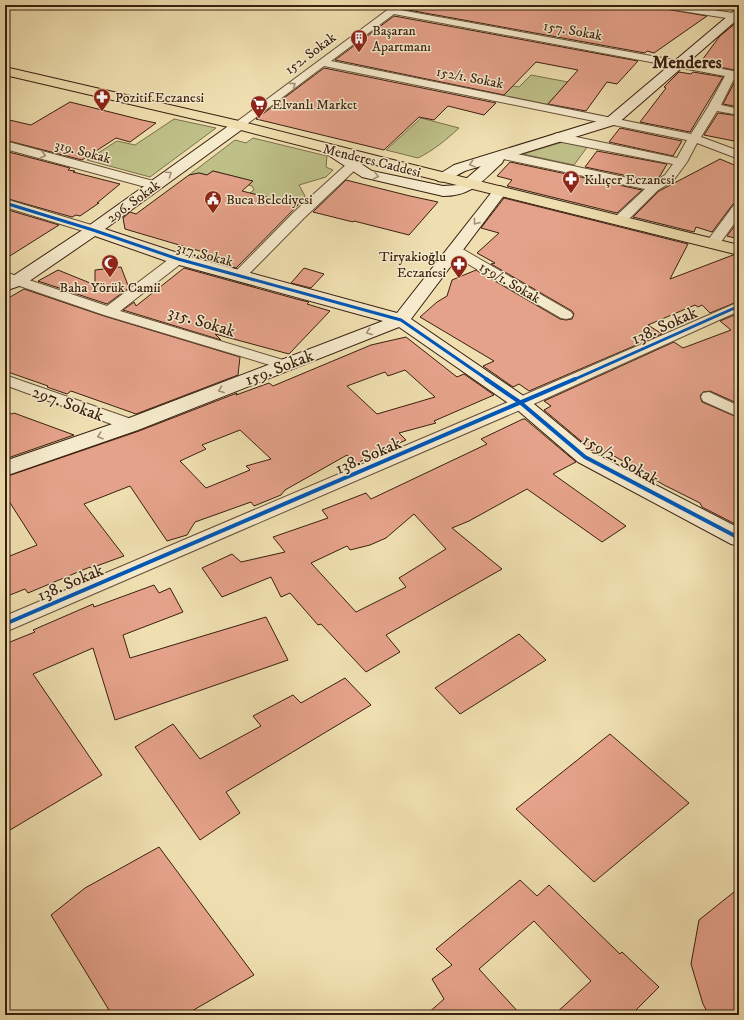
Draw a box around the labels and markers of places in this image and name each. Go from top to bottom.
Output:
place label: Başaran Apartmanı [372,22,431,56]
building icon: Başaran Apartmanı [349,28,369,53]
pharmacy icon: Pozitif Eczanesi [92,87,112,112]
place label: Pozitif Eczanesi [115,89,205,107]
supermarket icon: Elvanlı Market [249,94,269,119]
place label: Elvanlı Market [272,96,358,114]
pharmacy icon: Kılıçer Eczanesi [561,169,581,194]
place label: Kılıçer Eczanesi [584,171,675,189]
public building icon: Buca Belediyesi [203,189,223,214]
place label: Buca Belediyesi [226,191,313,209]
place label: Tiryakioğlu Eczanesi [379,248,446,282]
mosque icon: Baha Yörük Camii [100,253,120,278]
pharmacy icon: Tiryakioğlu Eczanesi [449,254,469,279]
place label: Baha Yörük Camii [59,279,161,297]

